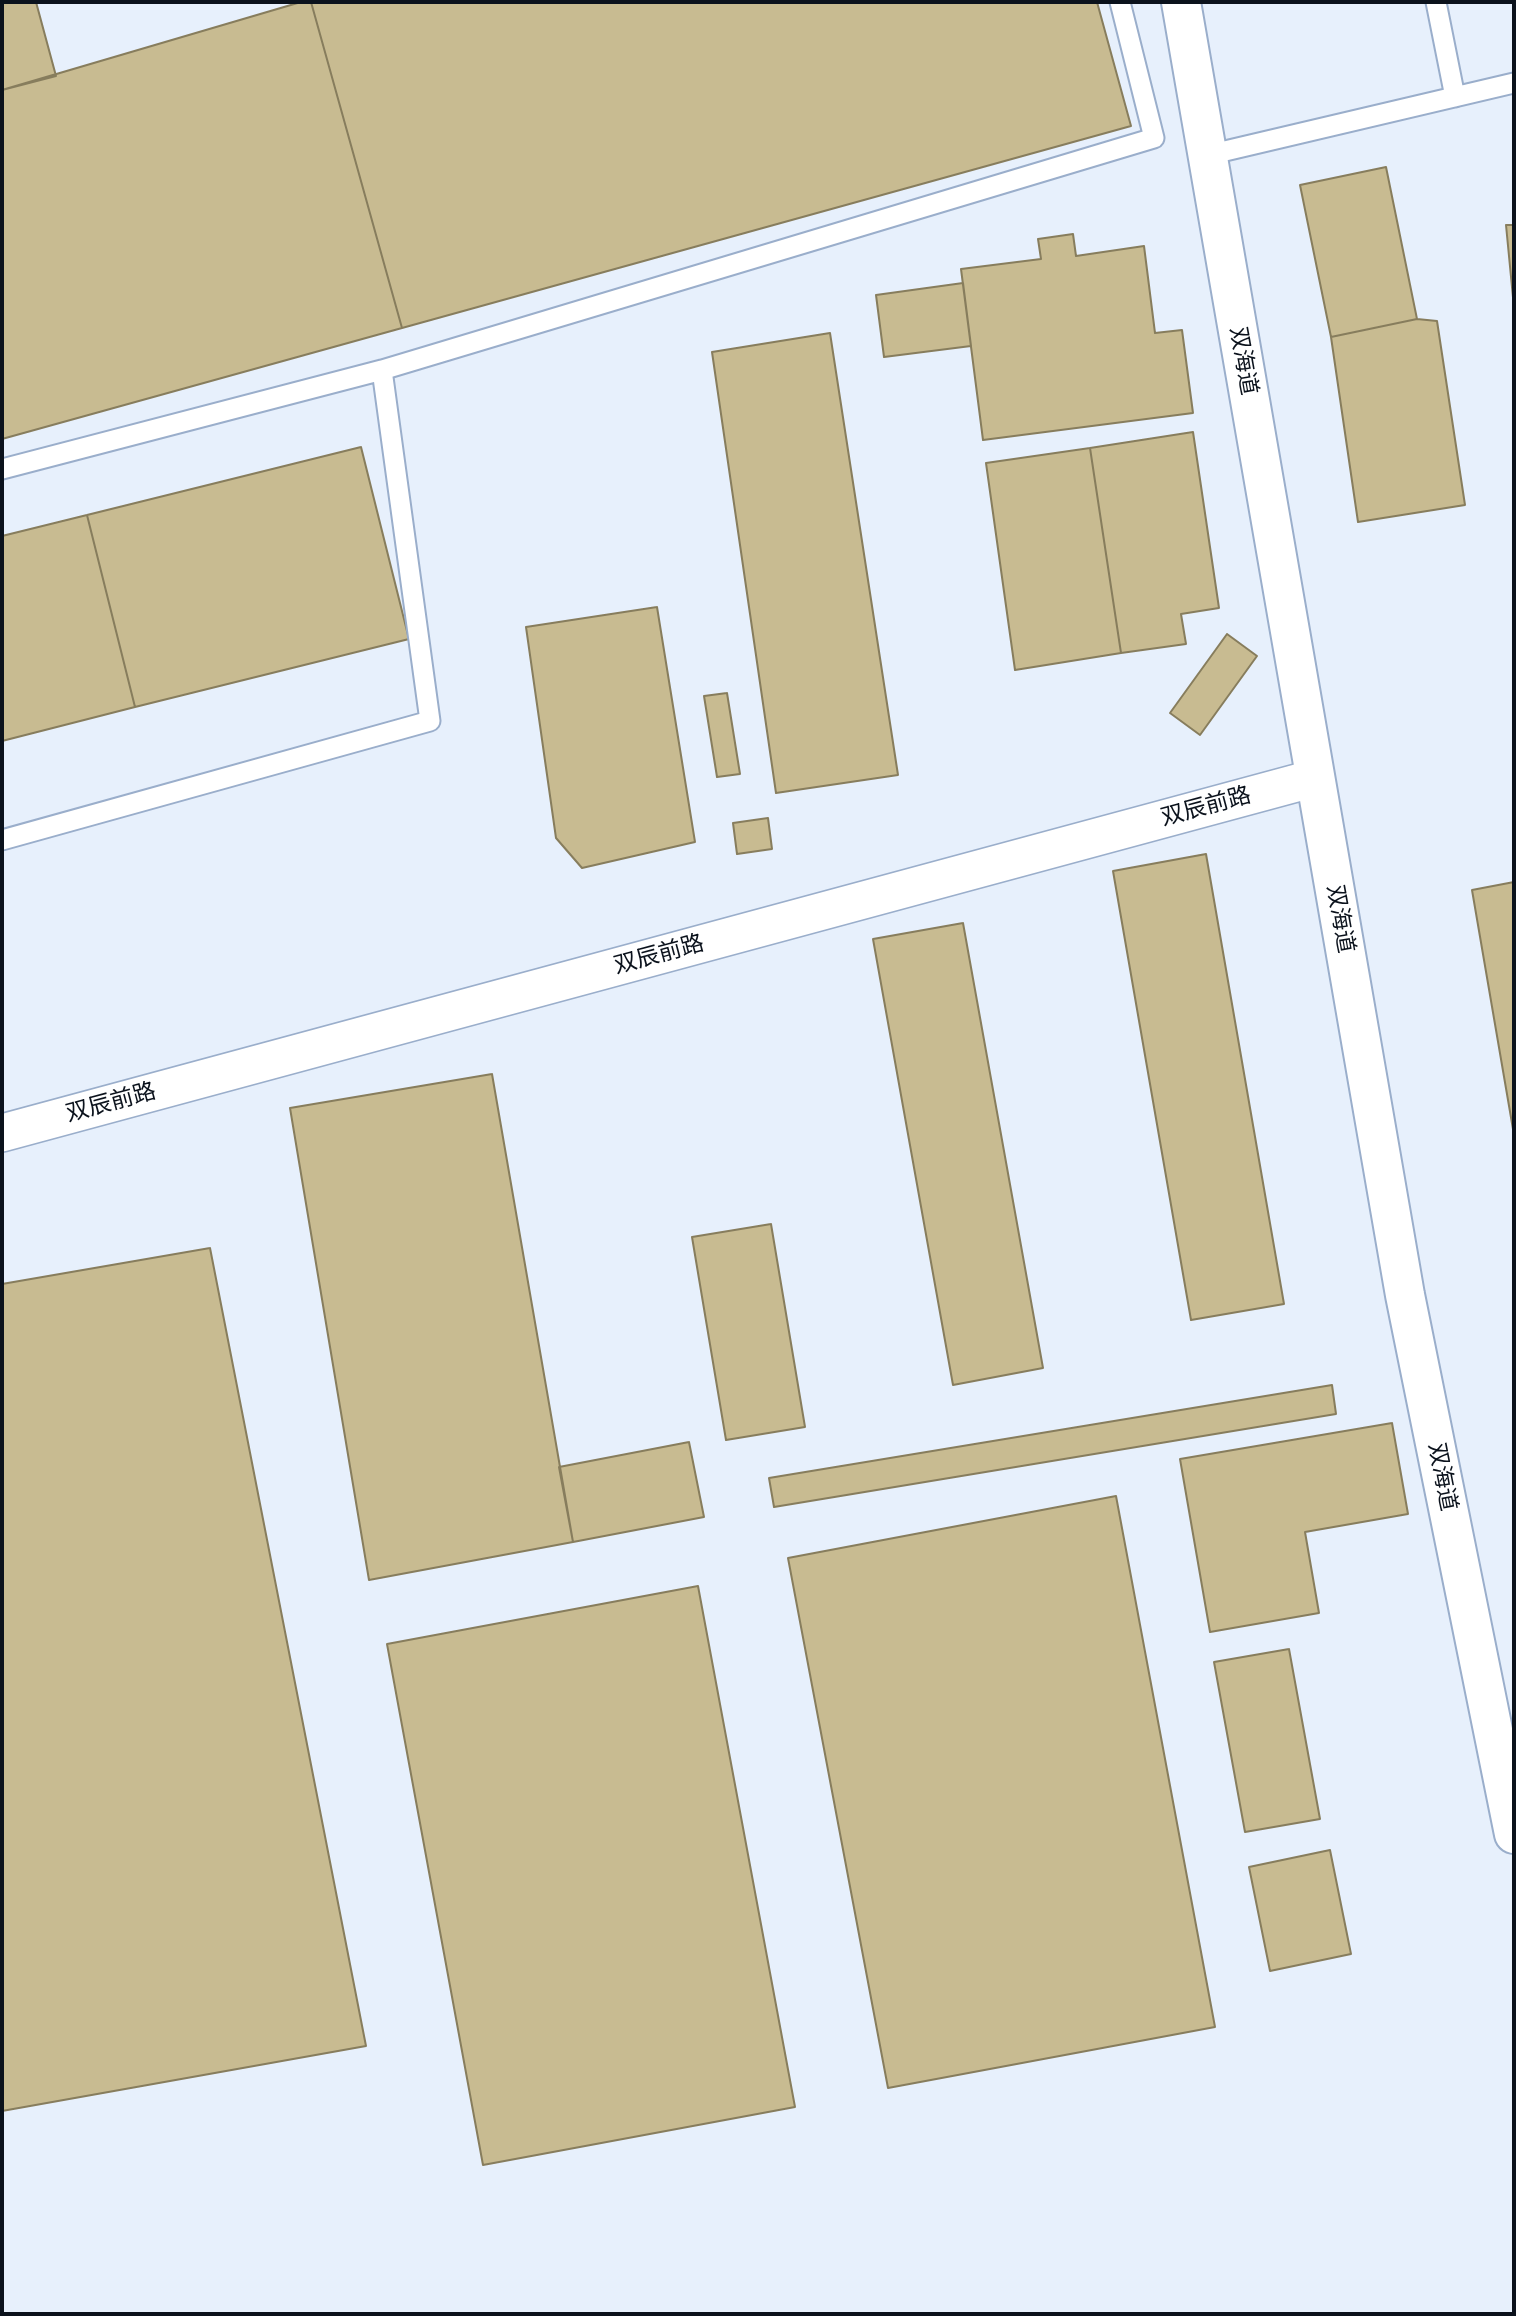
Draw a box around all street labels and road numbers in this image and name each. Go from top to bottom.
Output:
street label: 双海道 [1223,325,1263,397]
street label: 双辰前路 [1158,782,1254,832]
street label: 双海道 [1320,883,1360,955]
street label: 双辰前路 [611,930,707,980]
street label: 双辰前路 [63,1078,159,1128]
street label: 双海道 [1422,1441,1462,1513]

